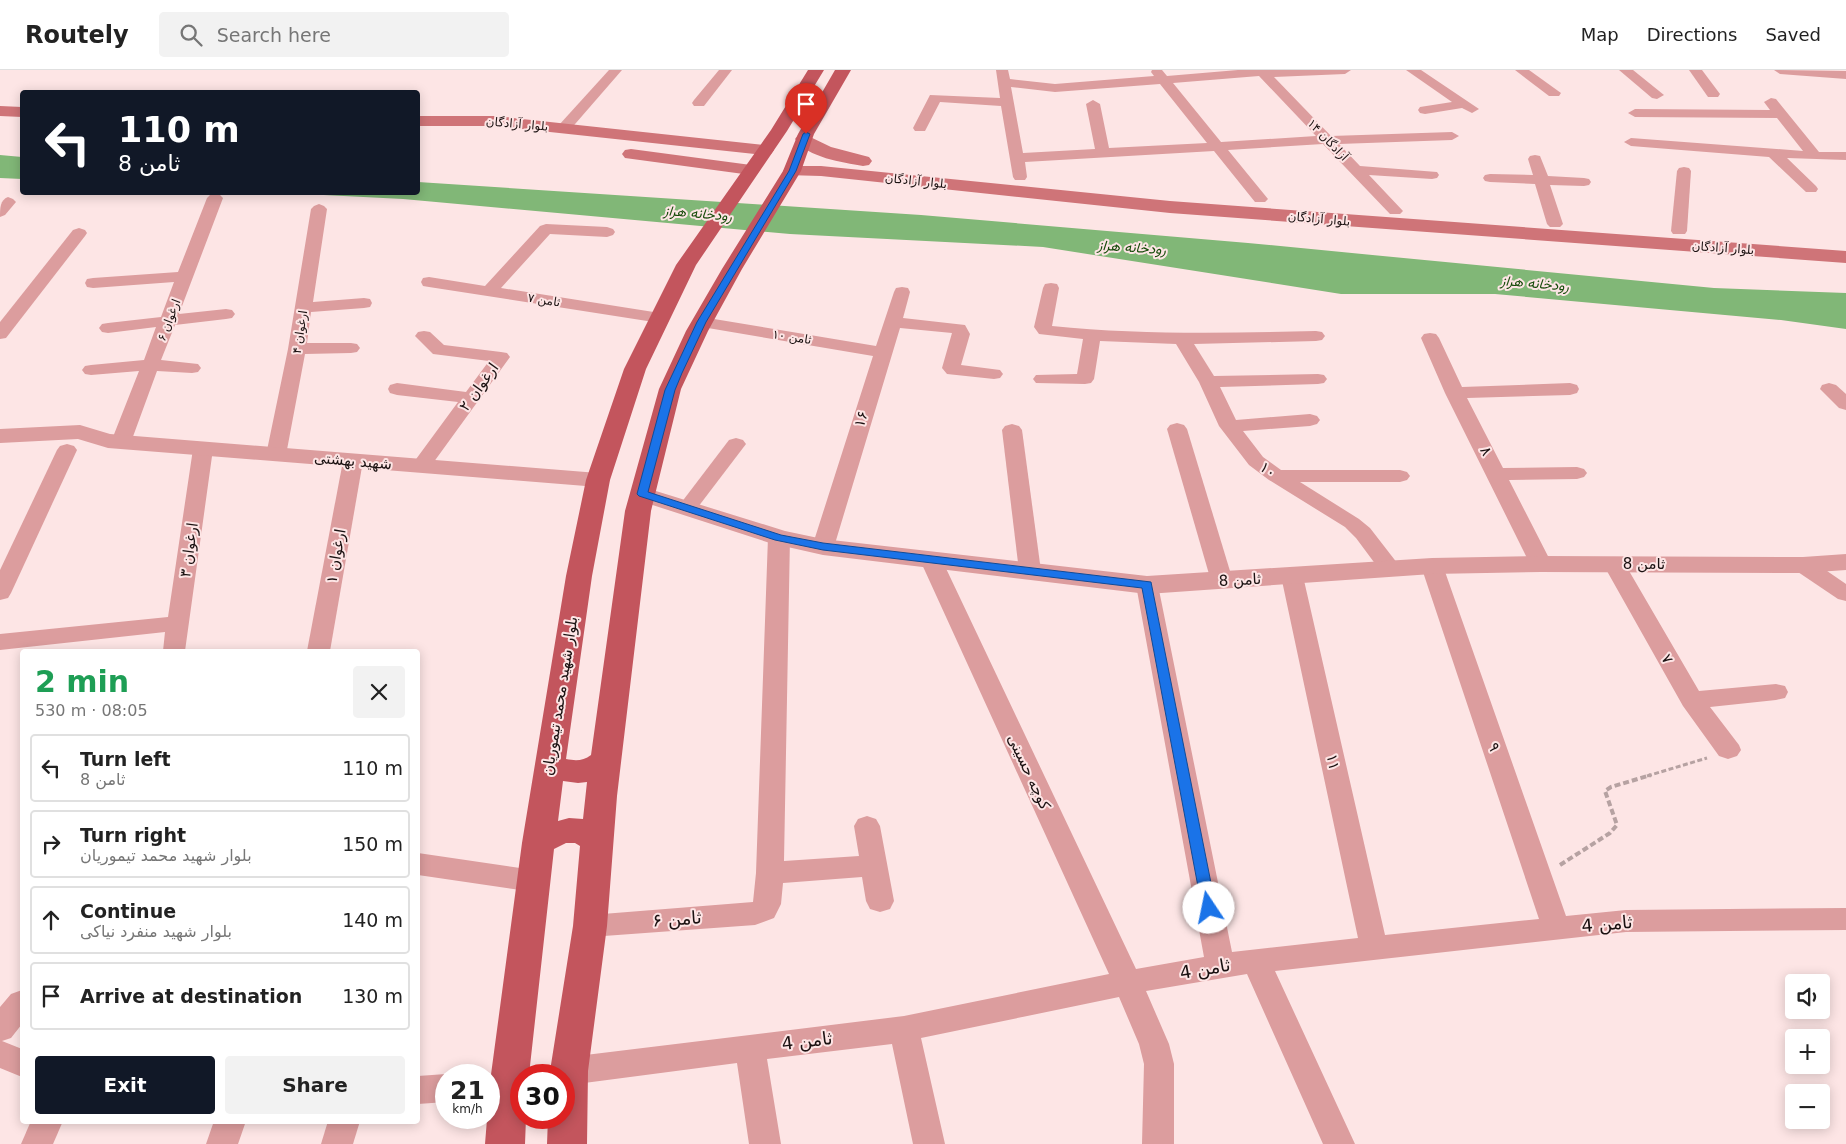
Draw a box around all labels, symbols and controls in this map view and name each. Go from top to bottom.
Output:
search box [159,12,509,57]
text: Routely [25,21,129,49]
icon: search [177,21,205,49]
text: Search here [217,24,331,46]
text: Map [1581,24,1619,45]
text: Directions [1647,24,1737,45]
text: Saved [1765,24,1821,45]
pin [785,83,827,134]
icon: arrive [792,90,820,118]
icon: left [35,110,100,175]
text: 110 m [118,110,240,150]
street label: بلوار آزادگان [485,113,549,135]
street label: آزادگان ۱۴ [1304,115,1353,165]
text: ثامن 8 [118,151,180,176]
street label: بلوار آزادگان [884,170,948,192]
water label: رودخانه هراز [662,202,733,225]
street label: بلوار آزادگان [1287,208,1351,230]
water label: رودخانه هراز [1096,237,1167,258]
street label: بلوار آزادگان [1691,238,1755,258]
water label: رودخانه هراز [1499,272,1570,295]
street label: ثامن ۷ [527,291,561,310]
street label: ارغوان ۶ [155,297,184,343]
street label: ارغوان ۴ [290,309,311,355]
street label: ثامن ۱۰ [771,327,812,348]
street label: ارغوان ۲ [456,359,502,415]
street label: ۱۶ [850,409,872,429]
street label: ۸ [1476,443,1496,459]
street label: شهید بهشتی [313,449,393,473]
street label: ۱۰ [1256,458,1280,482]
street label: ارغوان ۳ [176,521,202,579]
street label: ارغوان ۱ [322,527,350,585]
street label: ثامن 8 [1623,555,1665,573]
street label: ثامن 8 [1218,570,1262,590]
street label: بلوار شهید محمد تیموریان [539,615,581,777]
street label: ۷ [1657,651,1677,667]
text: 2 min [35,664,129,699]
button: close [353,666,405,718]
text: 530 m · 08:05 [35,701,148,720]
street label: کوچه حسینی [1004,731,1055,813]
street label: ۹ [1484,740,1504,754]
text: Turn left [80,748,171,770]
street label: ۱۱ [1323,752,1343,772]
icon: left [37,754,65,782]
text: 110 m [342,757,403,779]
text: ثامن 8 [80,770,125,789]
text: Turn right [80,824,186,846]
icon: right [37,830,65,858]
text: 150 m [342,833,403,855]
text: بلوار شهید محمد تیموریان [80,846,252,865]
position arrow [1182,881,1234,933]
text: Continue [80,900,176,922]
icon: ahead [37,906,65,934]
street label: ثامن ۶ [652,906,702,932]
text: 140 m [342,909,403,931]
street label: ثامن 4 [1581,911,1633,937]
text: بلوار شهید منفرد نیاکی [80,922,232,941]
street label: ثامن 4 [1178,954,1232,984]
map controls [1785,974,1830,1129]
button: sound [1785,974,1830,1019]
icon: arrive [37,982,65,1010]
text: Arrive at destination [80,985,302,1007]
text: 130 m [342,985,403,1007]
street label: ثامن 4 [780,1027,834,1055]
button: + [1785,1029,1830,1074]
button: Exit [35,1056,215,1114]
button: Share [225,1056,405,1114]
speed limit sign: 30 [510,1064,575,1129]
text: 21 [450,1076,485,1105]
button: − [1785,1084,1830,1129]
text: km/h [452,1102,483,1116]

